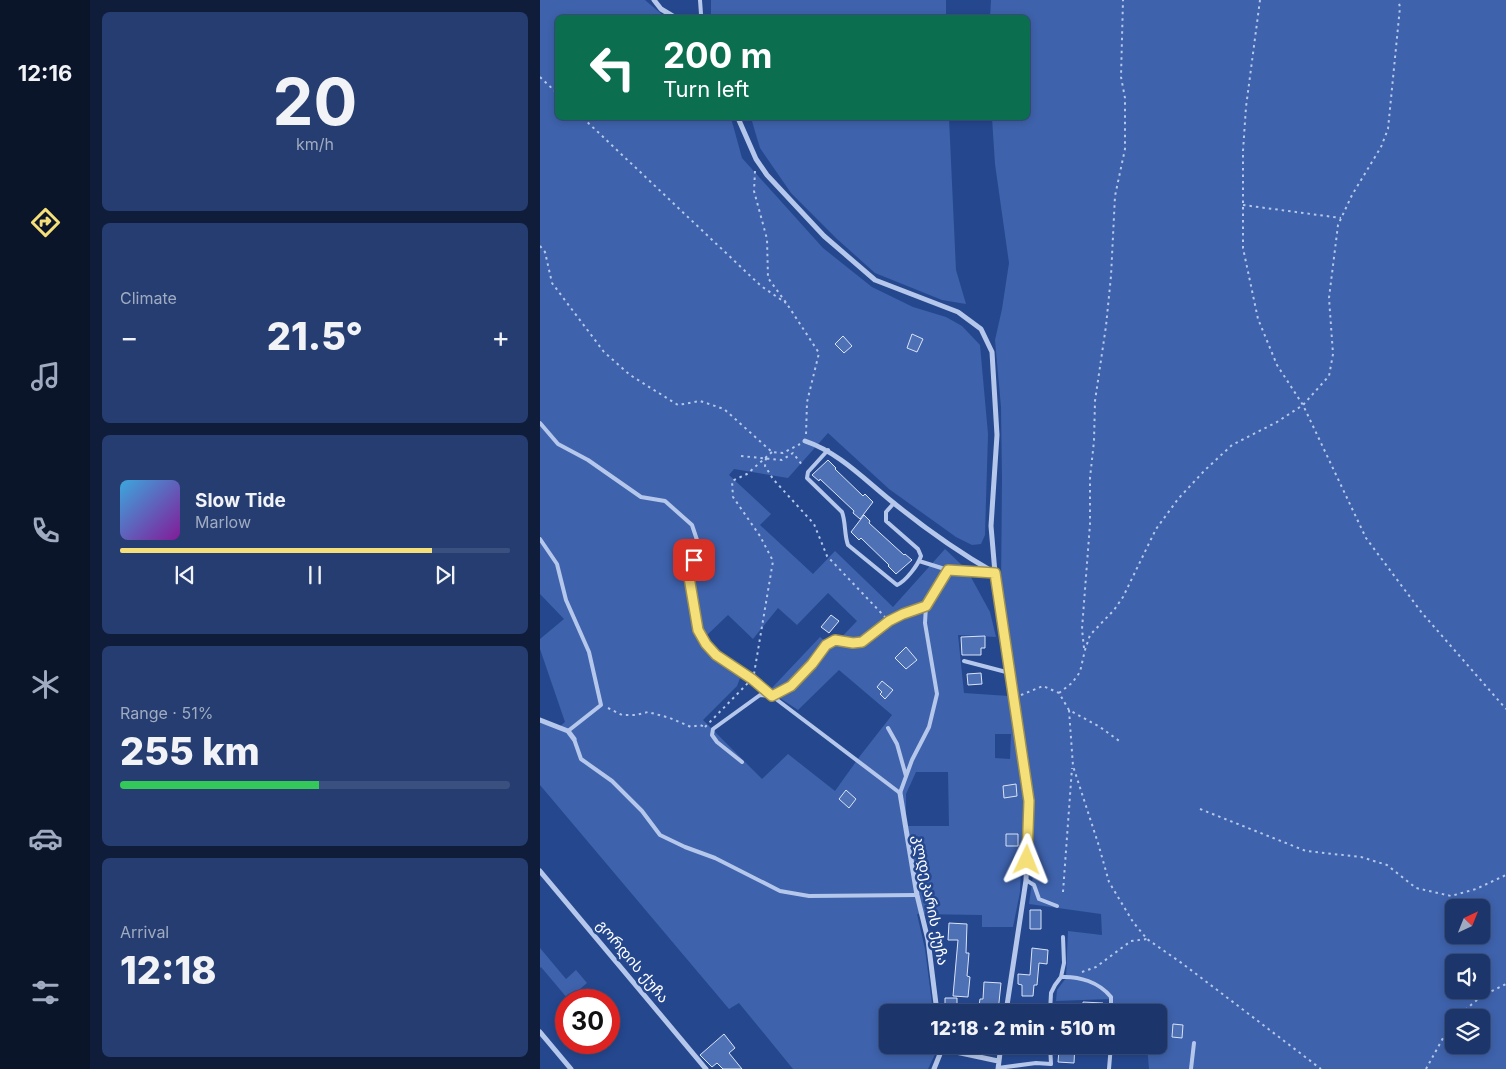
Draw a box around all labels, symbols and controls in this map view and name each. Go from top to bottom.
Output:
text: 200 m [663,34,772,76]
icon: left [580,35,645,100]
text: 12:16 [18,60,72,86]
text: 20 [273,62,357,141]
text: Turn left [663,76,749,102]
text: km/h [296,134,334,154]
icon: directions [28,205,63,240]
text: Climate [120,288,177,308]
text: 21.5° [267,313,363,359]
text: − [120,320,139,354]
text: + [491,320,510,354]
icon: music [28,359,63,394]
text: Slow Tide [195,489,286,512]
text: Marlow [195,512,251,532]
icon: phone [28,513,63,548]
pin [673,539,715,581]
icon: arrive [680,546,708,574]
icon: previous [171,561,199,589]
icon: pause [301,561,329,589]
icon: next [431,561,459,589]
icon: climate [28,667,63,702]
text: Range · 51% [120,703,213,723]
text: 255 km [120,728,260,774]
icon: car [28,821,63,856]
street label: კლდეკარის ქუჩა [909,833,953,967]
position arrow [1000,833,1052,885]
north arrow [1445,899,1490,944]
map controls [1445,899,1490,1054]
street label: გორდის ქუჩა [593,915,673,1007]
text: Arrival [120,922,169,942]
text: 12:18 [120,947,216,993]
button: sound [1445,954,1490,999]
icon: filters [28,975,63,1010]
speed limit sign: 30 [555,989,620,1054]
button: layers [1445,1009,1490,1054]
text: 12:18 · 2 min · 510 m [930,1017,1116,1040]

